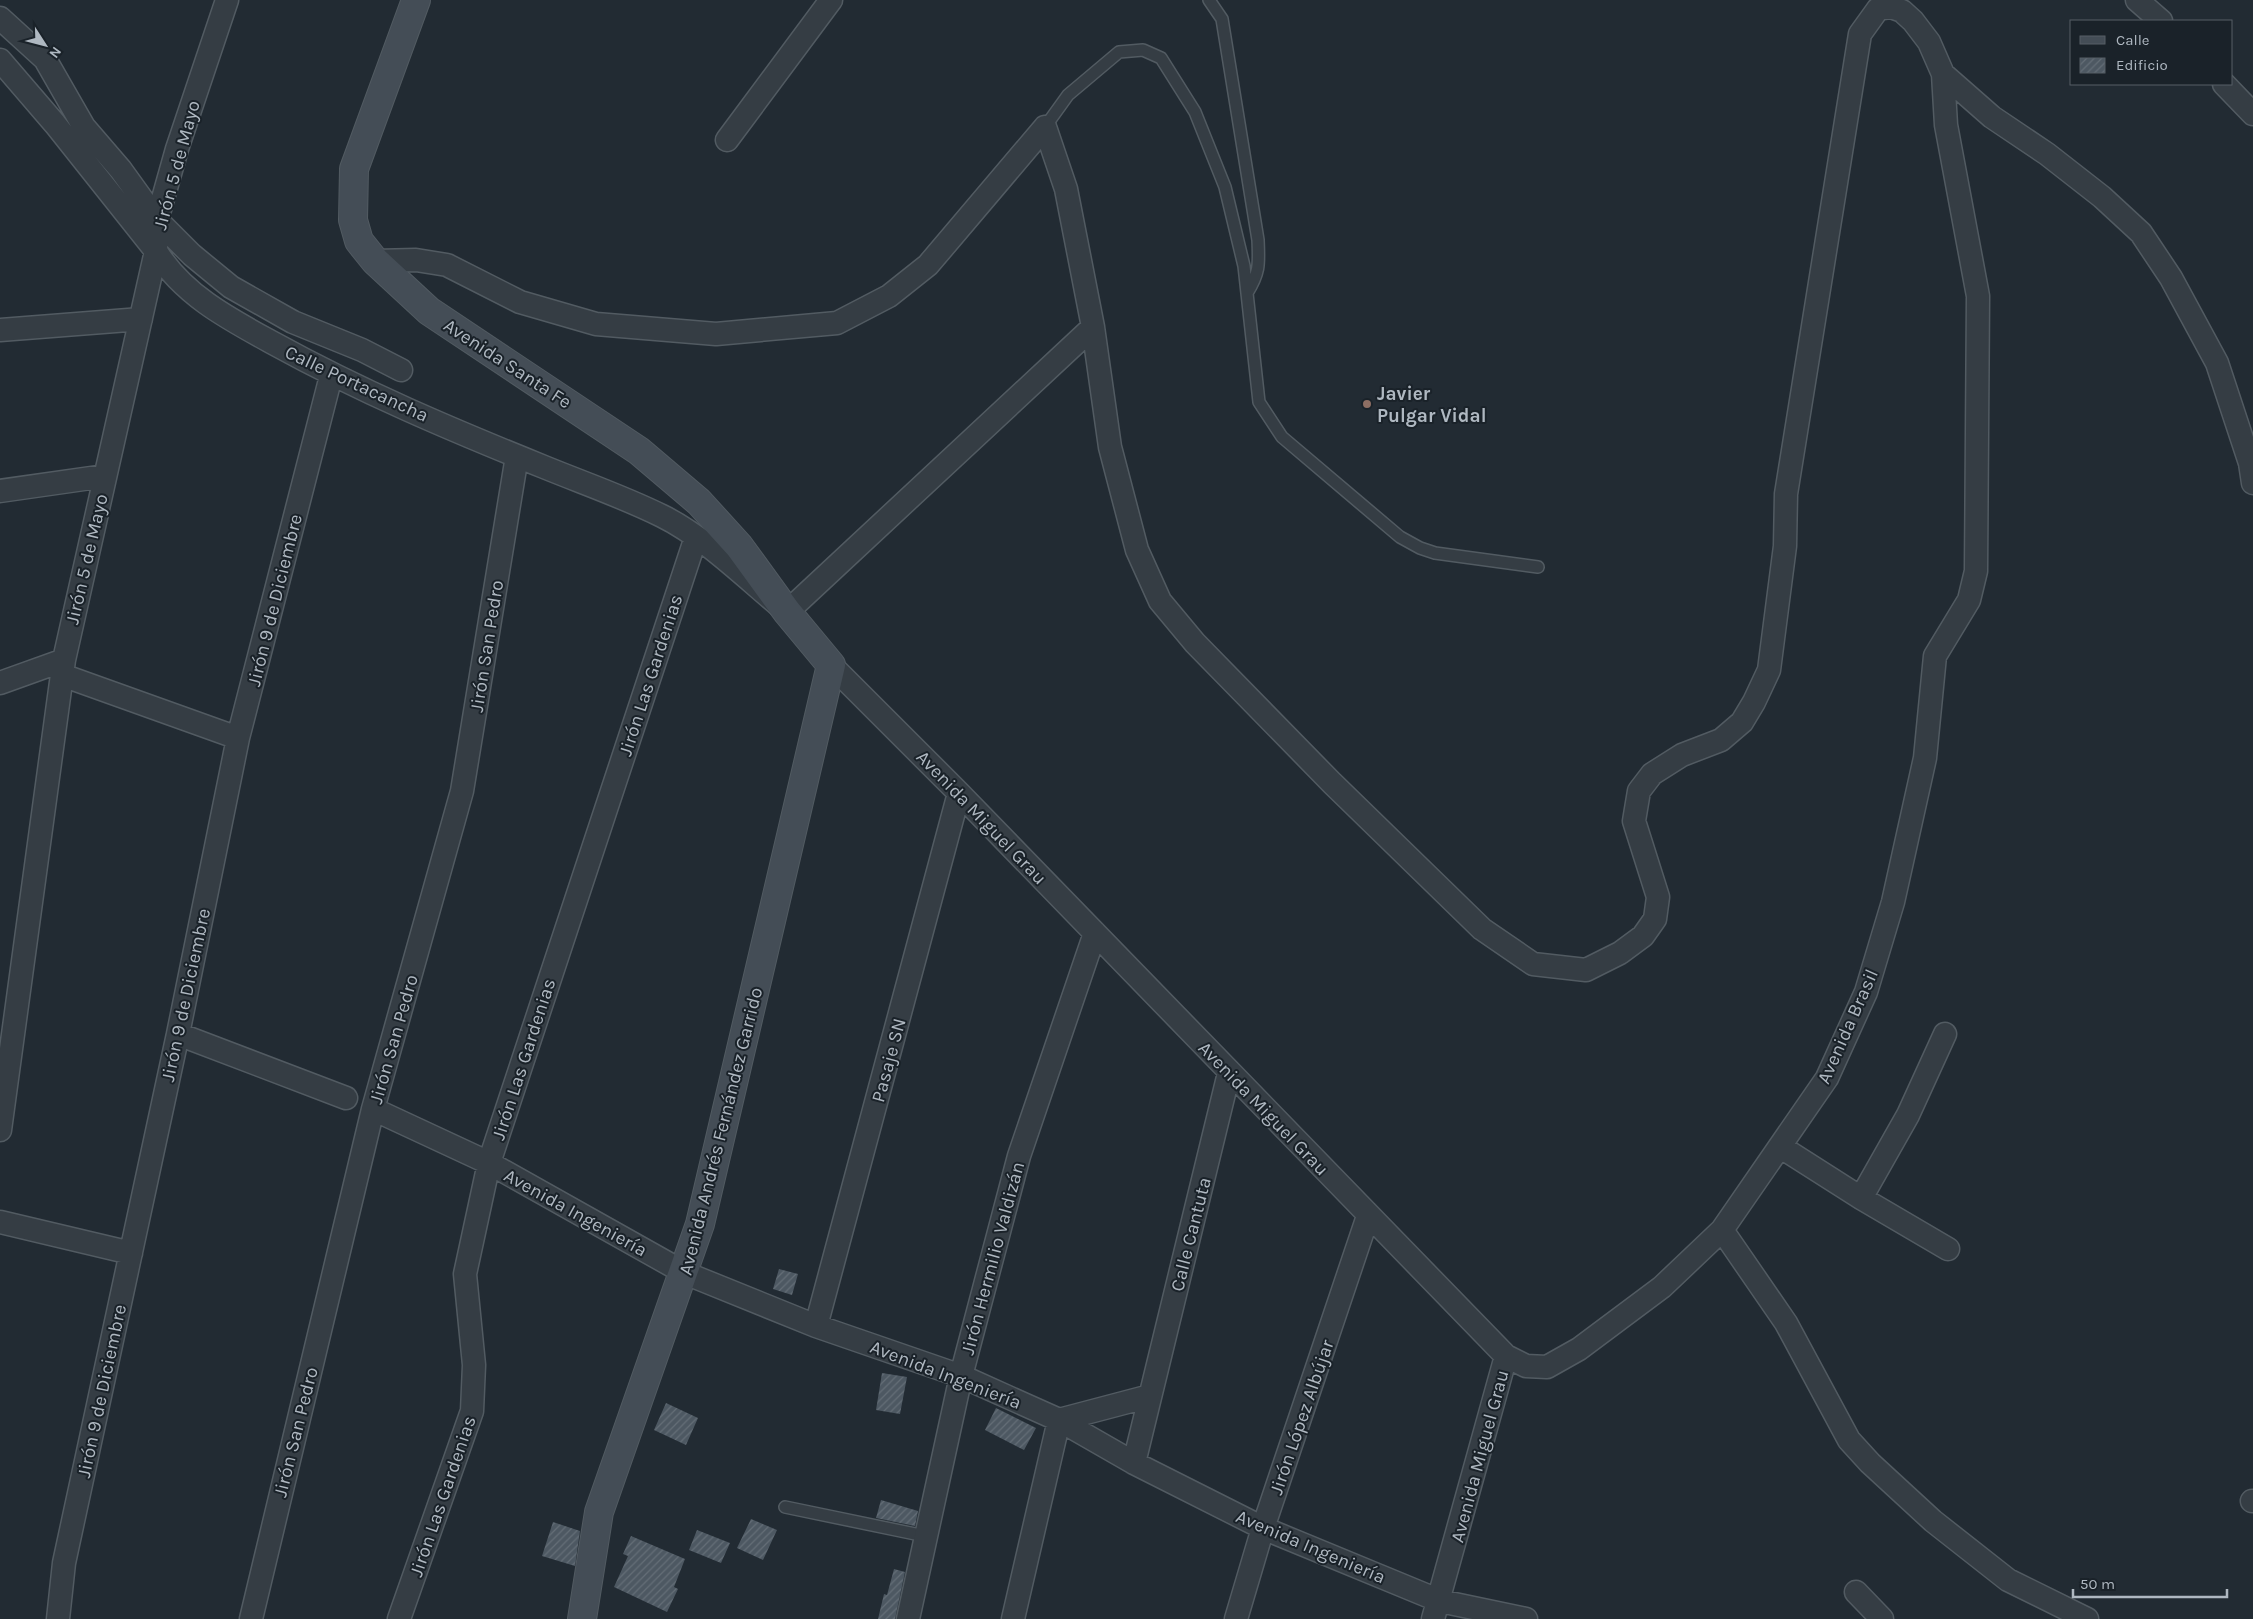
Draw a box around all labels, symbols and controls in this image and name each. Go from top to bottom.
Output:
north arrow [20,20,70,70]
legend [2070,20,2233,85]
text: Calle [2116,31,2150,49]
text: N [45,43,65,61]
text: Edificio [2116,56,2168,74]
street label: Jirón 5 de Mayo [149,98,205,232]
street label: Avenida Santa Fe [439,314,575,413]
street label: Calle Portacancha [281,341,432,427]
place label: Javier Pulgar Vidal [1377,383,1486,427]
marker: Javier Pulgar Vidal [1361,398,1373,410]
street label: Jirón 5 de Mayo [61,492,113,627]
street label: Jirón 9 de Diciembre [243,512,307,689]
street label: Jirón San Pedro [466,579,508,714]
street label: Jirón Las Gardenias [614,592,687,759]
street label: Avenida Miguel Grau [912,746,1051,889]
street label: Jirón 9 de Diciembre [157,907,215,1084]
street label: Avenida Brasil [1813,966,1883,1087]
street label: Jirón San Pedro [365,972,423,1106]
street label: Jirón Las Gardenias [487,976,560,1143]
street label: Avenida Andrés Fernández Garrido [675,985,767,1277]
street label: Pasaje SN [867,1016,911,1105]
street label: Avenida Miguel Grau [1194,1037,1333,1180]
street label: Jirón Hermilio Valdizán [957,1159,1029,1357]
street label: Avenida Ingeniería [500,1164,651,1261]
street label: Calle Cantuta [1166,1175,1216,1294]
street label: Jirón 9 de Diciembre [73,1303,131,1480]
street label: Avenida Ingeniería [867,1336,1024,1414]
street label: Jirón López Albújar [1265,1337,1339,1498]
street label: Jirón San Pedro [269,1365,323,1500]
street label: Avenida Miguel Grau [1446,1368,1514,1545]
street label: Jirón Las Gardenias [405,1413,481,1580]
street label: Avenida Ingeniería [1233,1505,1389,1588]
scale bar [2073,1566,2227,1598]
text: 50 m [2080,1575,2115,1593]

